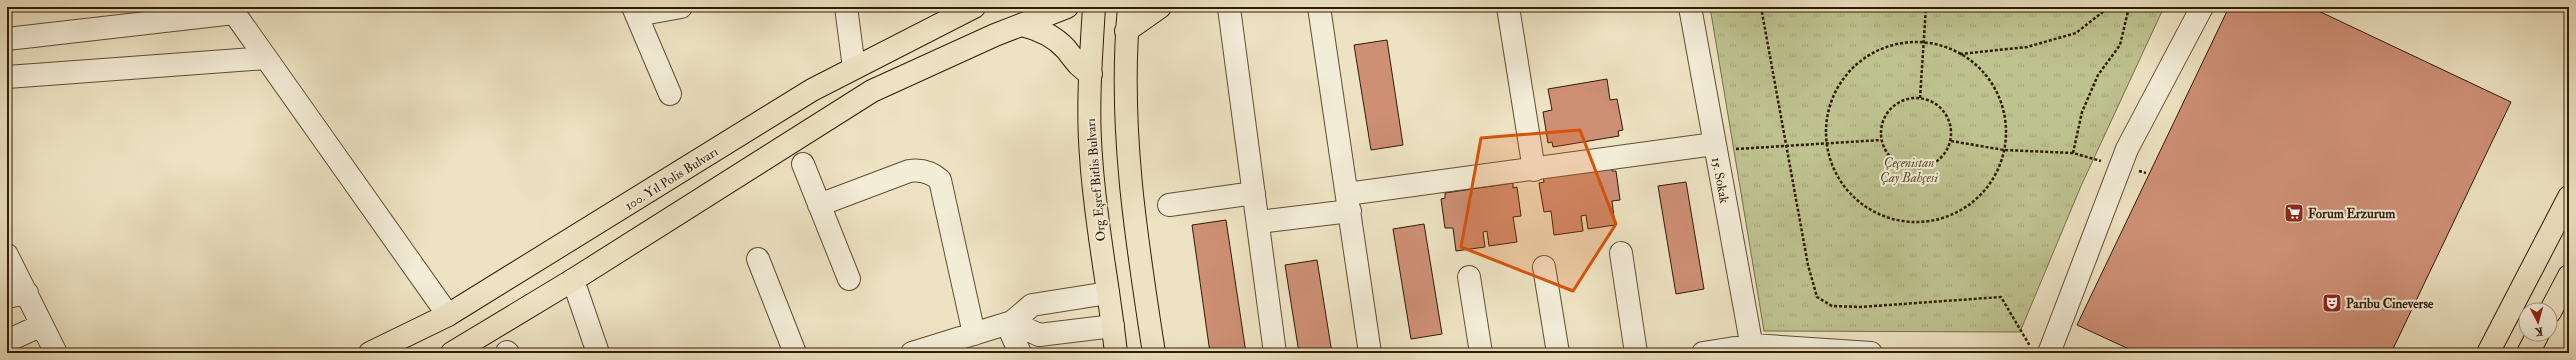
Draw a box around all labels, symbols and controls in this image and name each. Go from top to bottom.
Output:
street label: Org Eşref Bitlis Bulvarı [1083,117,1109,242]
street label: 100. Yıl Polis Bulvarı [622,143,721,214]
park label: Çeçenistan Çay Bahçesi [1880,155,1938,186]
street label: 15. Sokak [1708,156,1732,205]
supermarket icon: Forum Erzurum [2283,202,2305,224]
place label: Forum Erzurum [2308,206,2396,222]
theatre icon: Paribu Cineverse [2321,292,2343,314]
place label: Paribu Cineverse [2346,296,2434,312]
north arrow [2518,302,2558,342]
text: K [2533,325,2543,338]

